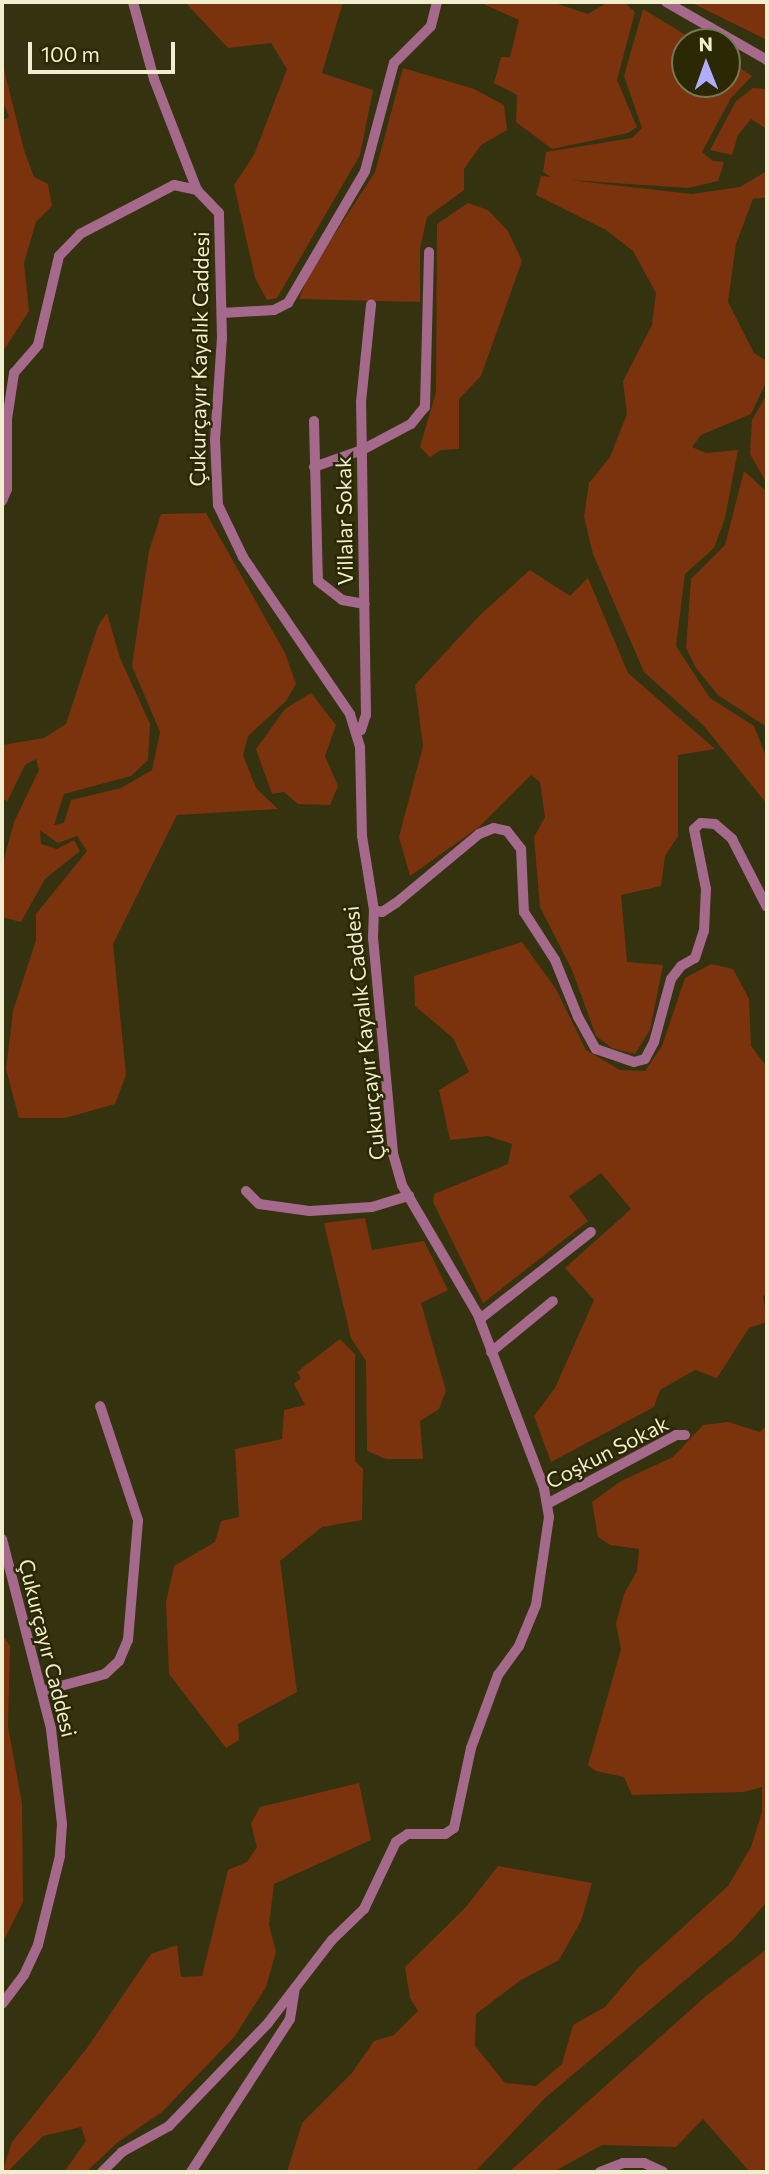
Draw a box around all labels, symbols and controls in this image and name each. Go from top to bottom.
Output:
scale bar [32,28,178,72]
north arrow [671,28,741,98]
text: N [698,32,713,55]
text: 100 m [41,41,100,66]
street label: Çukurçayır Kayalık Caddesi [184,231,214,487]
street label: Villalar Sokak [330,456,358,586]
street label: Çukurçayır Kayalık Caddesi [338,905,390,1161]
street label: Coşkun Sokak [542,1410,672,1494]
street label: Çukurçayır Caddesi [14,1556,82,1740]

